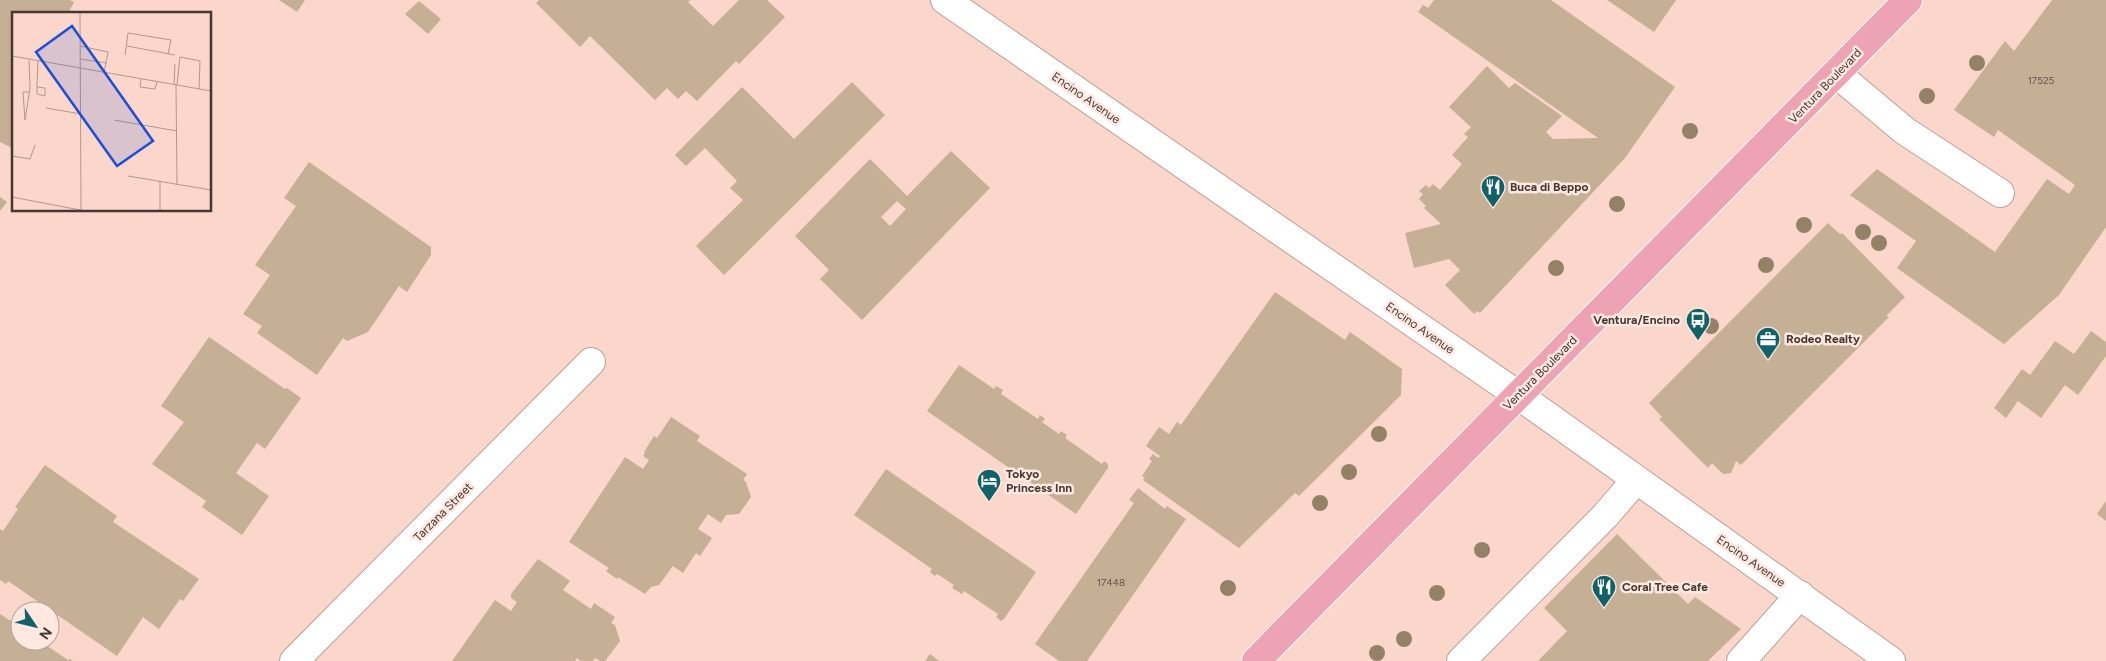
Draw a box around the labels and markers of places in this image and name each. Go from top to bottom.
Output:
restaurant icon: Buca di Beppo [1480,174,1506,208]
place label: Buca di Beppo [1510,180,1589,194]
bus stop icon: Ventura/Encino [1685,307,1711,341]
place label: Ventura/Encino [1593,313,1680,327]
office icon: Rodeo Realty [1755,326,1781,360]
place label: Rodeo Realty [1786,332,1860,346]
place label: Tokyo Princess Inn [1006,467,1072,495]
hotel icon: Tokyo Princess Inn [976,468,1002,502]
restaurant icon: Coral Tree Cafe [1591,574,1617,608]
place label: Coral Tree Cafe [1622,580,1708,594]

